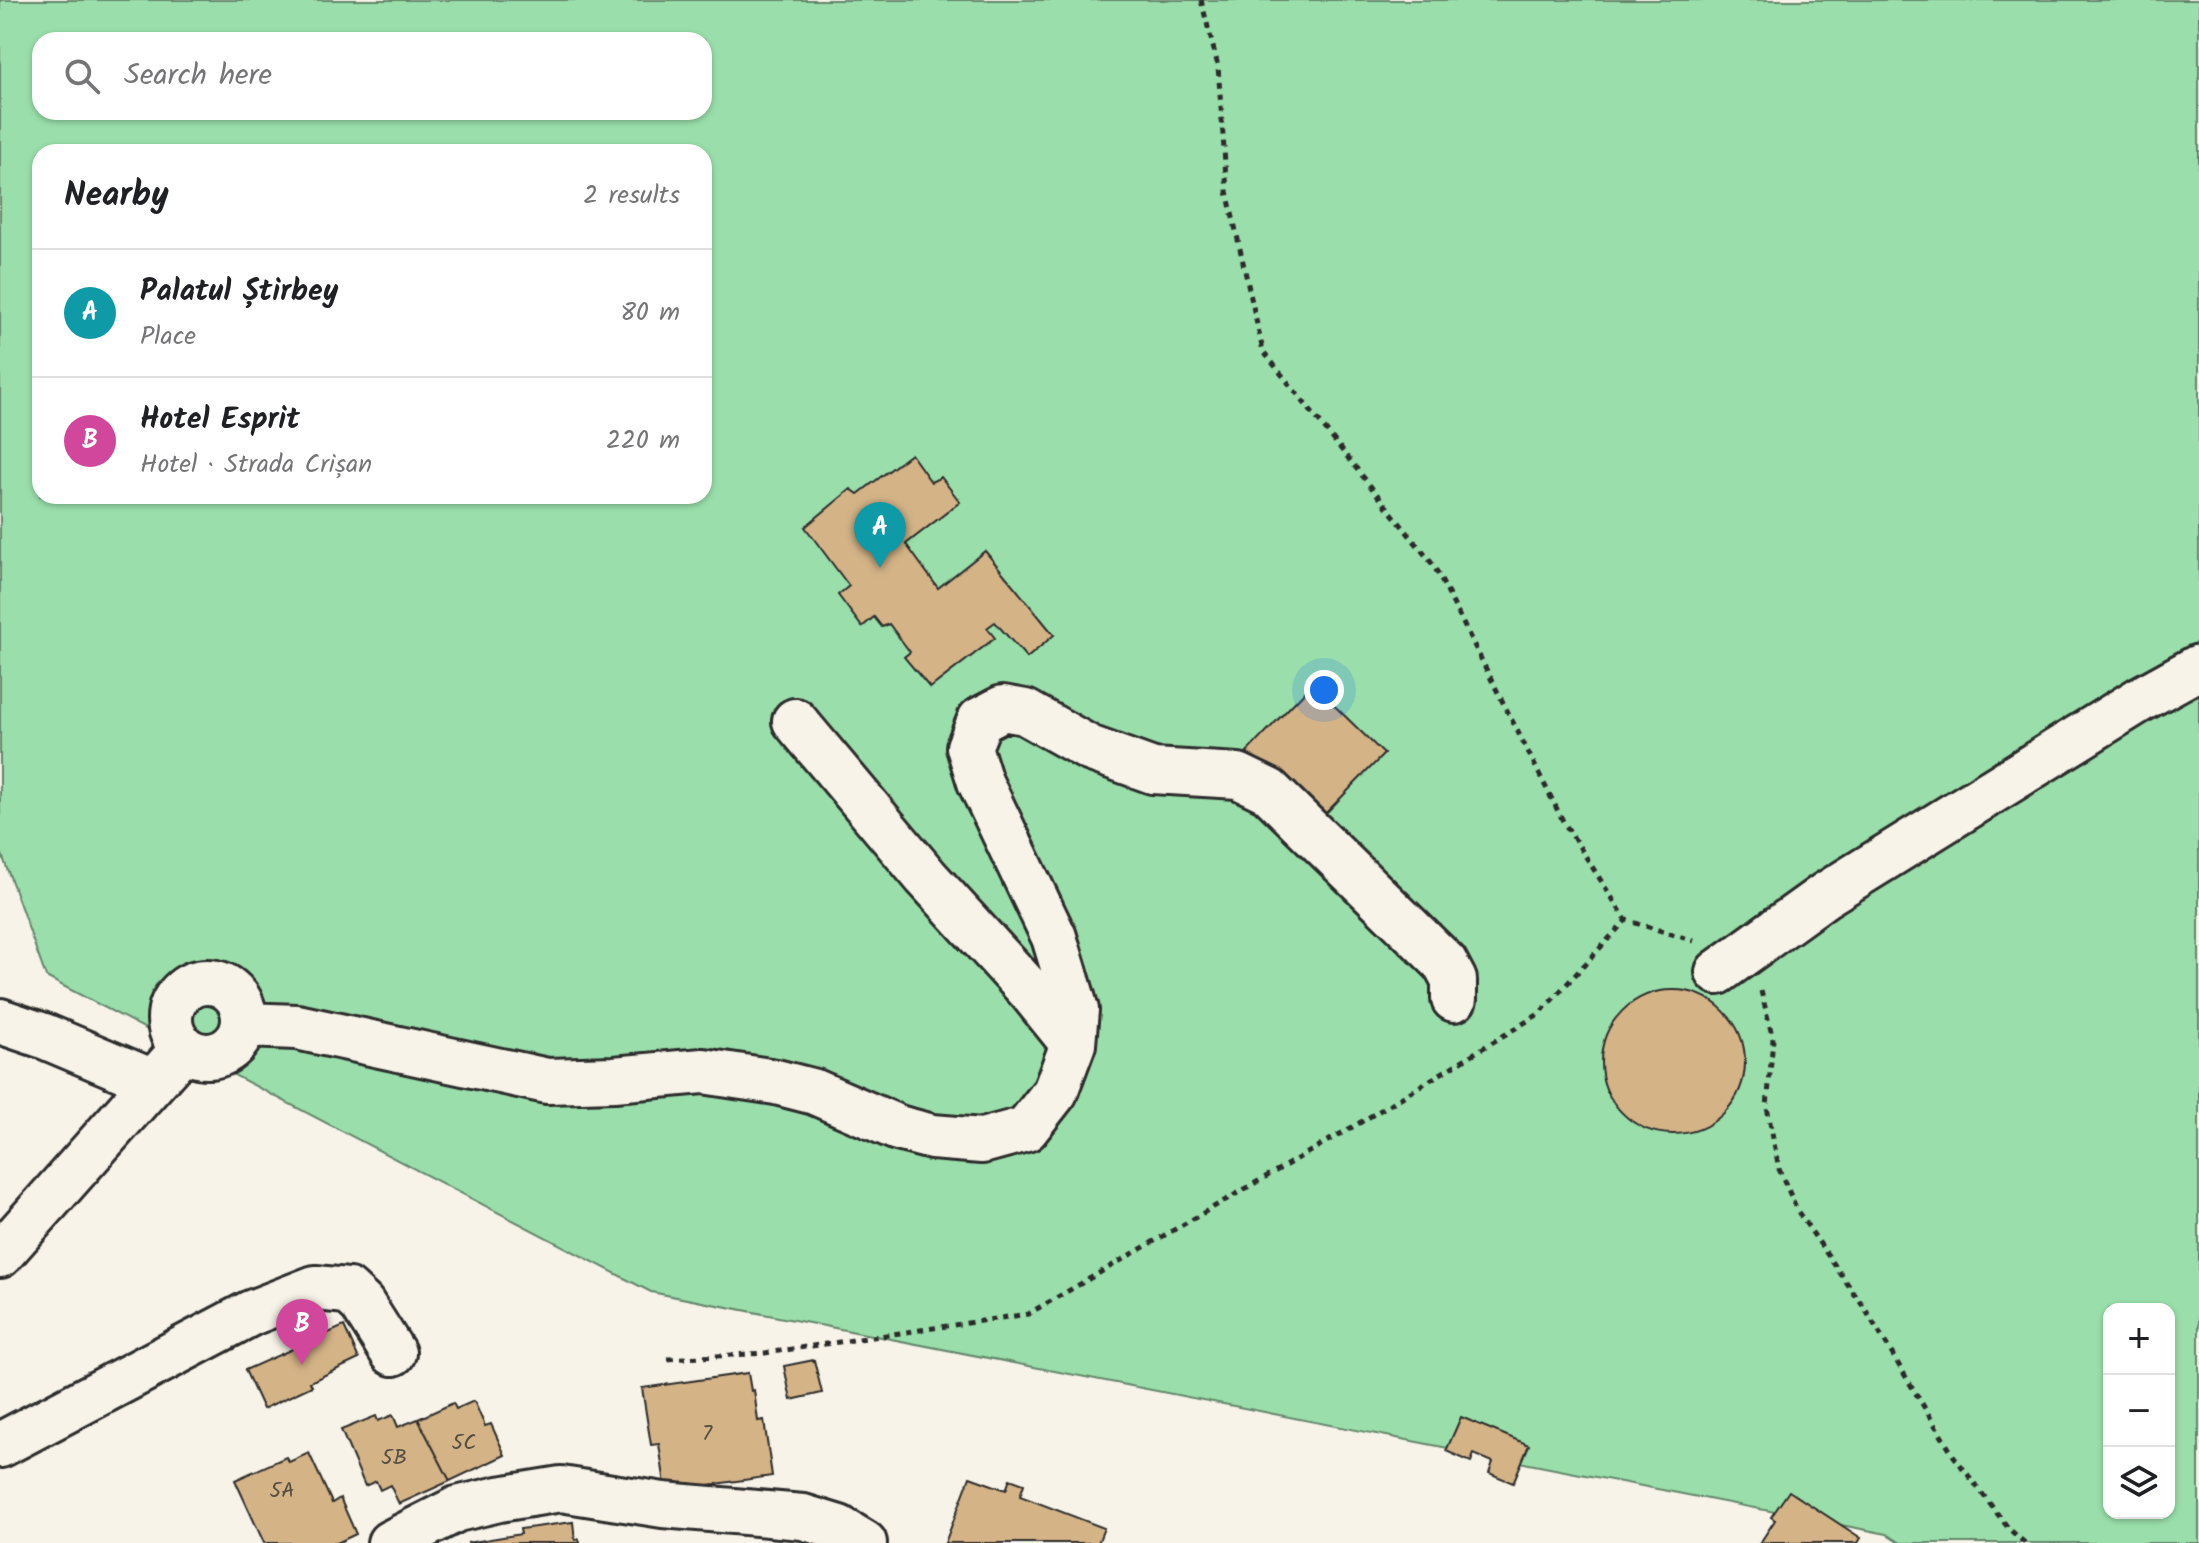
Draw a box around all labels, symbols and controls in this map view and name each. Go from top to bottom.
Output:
search box [32,32,712,120]
text: Search here [124,52,272,100]
icon: search [60,54,104,98]
text: Nearby [64,169,169,223]
text: 2 results [583,175,680,217]
text: Palatul Știrbey [140,268,338,316]
text: A [82,292,98,334]
text: 80 m [620,292,680,334]
text: Place [140,316,196,358]
text: Hotel Esprit [140,396,300,444]
text: B [82,420,98,462]
text: 220 m [606,420,680,462]
text: Hotel · Strada Crișan [140,444,372,486]
pin: A [854,502,906,568]
your location [1304,670,1344,710]
pin: B [276,1299,328,1365]
map controls [2103,1303,2175,1519]
button: + [2103,1303,2175,1375]
button: − [2103,1375,2175,1447]
house number: 7 [702,1417,713,1452]
house number: 5C [452,1426,477,1461]
house number: 5B [381,1441,407,1476]
button: layers [2103,1447,2175,1519]
house number: 5A [269,1474,295,1509]

